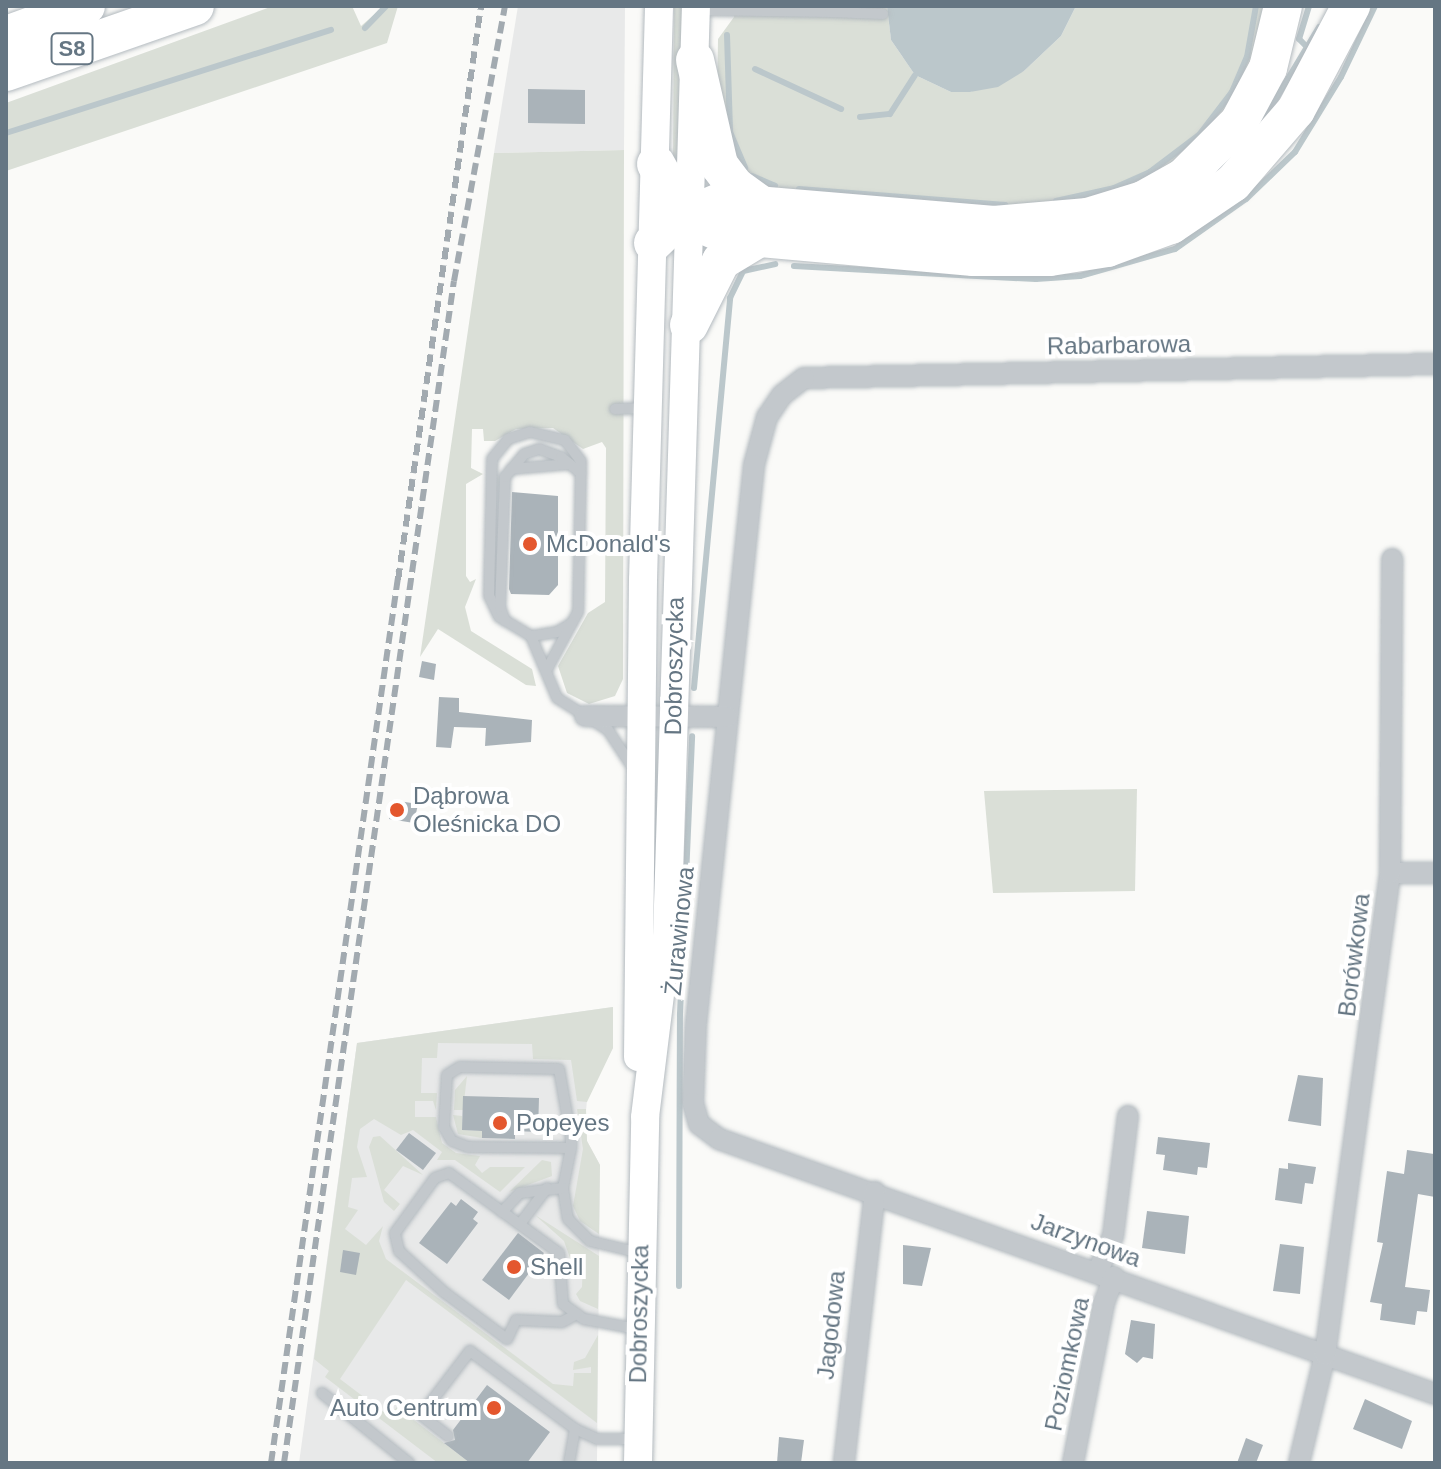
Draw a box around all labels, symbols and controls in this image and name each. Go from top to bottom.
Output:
road number: S8 [50,31,94,67]
street label: Rabarbarowa [1047,329,1191,361]
place label: McDonald's [546,530,671,558]
marker: McDonald's [521,535,539,553]
street label: Dobroszycka [658,596,690,736]
place label: Dąbrowa Oleśnicka DO [413,782,561,838]
marker: Dąbrowa Oleśnicka DO [388,801,406,819]
street label: Żurawinowa [658,865,700,997]
street label: Borówkowa [1332,892,1376,1018]
place label: Popeyes [516,1109,609,1137]
marker: Popeyes [491,1114,509,1132]
street label: Jarzynowa [1027,1207,1145,1273]
street label: Dobroszycka [623,1244,655,1384]
place label: Shell [530,1253,583,1281]
marker: Shell [505,1258,523,1276]
street label: Jagodowa [811,1269,851,1381]
street label: Poziomkowa [1039,1294,1095,1434]
place label: Auto Centrum [330,1394,478,1422]
marker: Auto Centrum [485,1399,503,1417]

